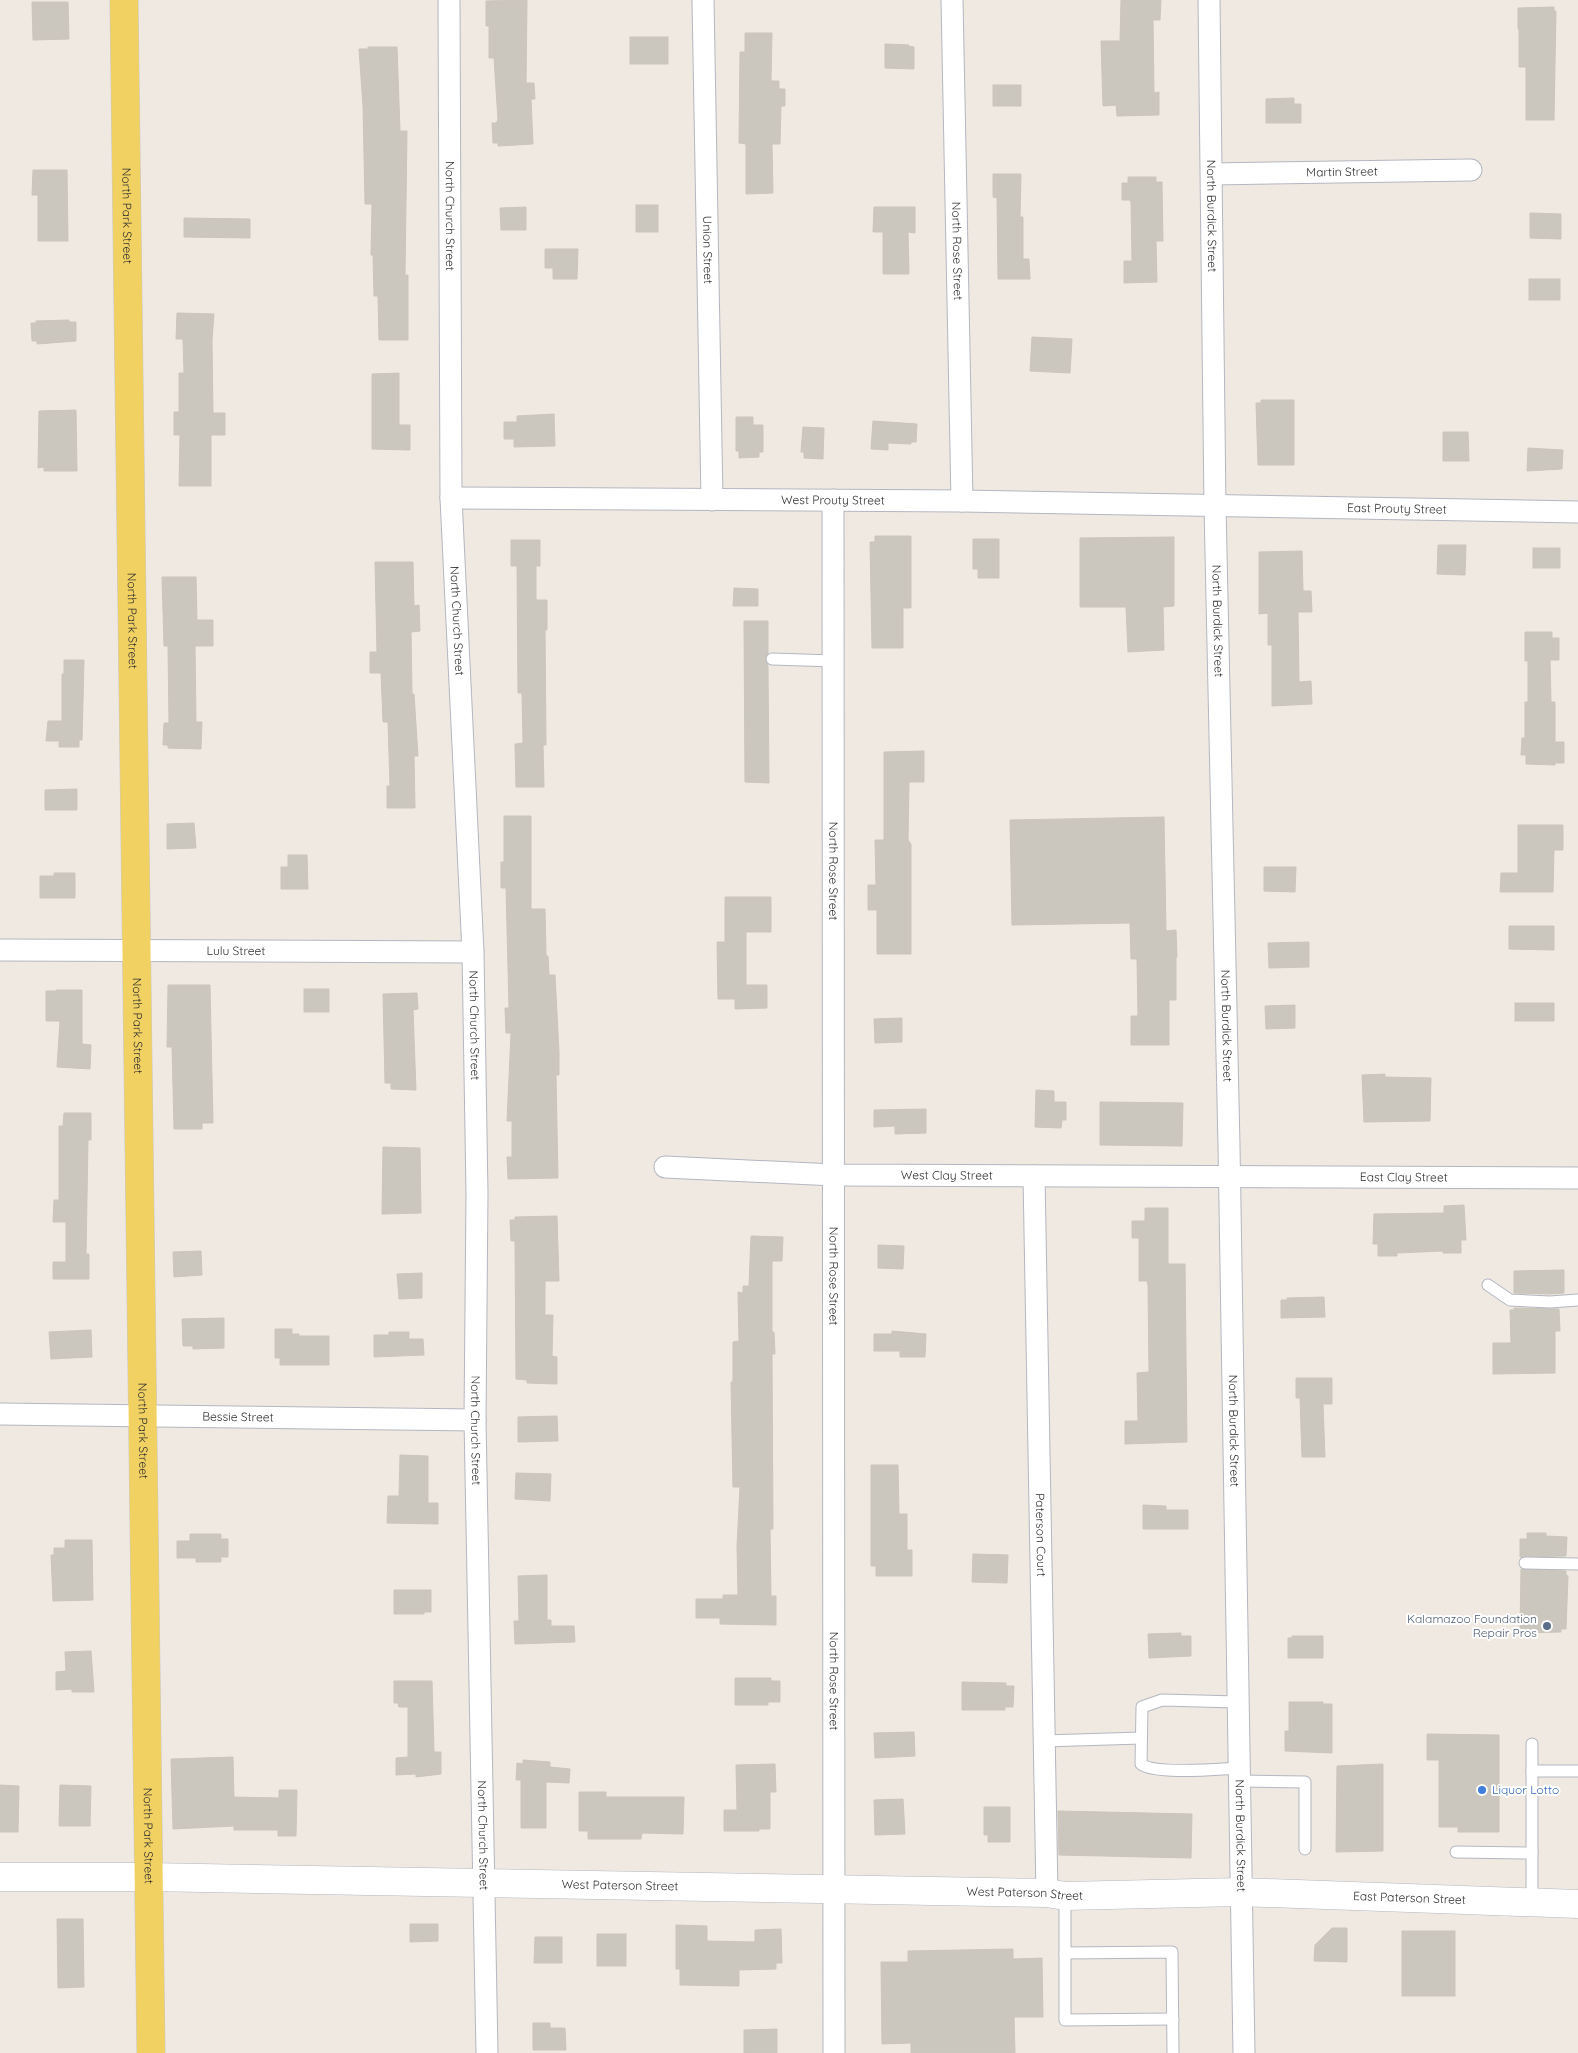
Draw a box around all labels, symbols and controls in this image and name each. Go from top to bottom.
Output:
street label: North Burdick Street [1204,160,1220,272]
street label: North Church Street [443,161,458,271]
street label: Martin Street [1306,163,1378,180]
street label: North Park Street [119,168,135,264]
street label: North Rose Street [949,202,966,300]
street label: Union Street [700,216,716,284]
street label: West Prouty Street [781,492,885,508]
street label: East Prouty Street [1347,500,1447,517]
street label: North Burdick Street [1209,565,1227,677]
street label: North Church Street [447,566,468,676]
street label: North Park Street [125,573,141,669]
street label: North Rose Street [826,822,841,920]
street label: Lulu Street [207,943,265,958]
street label: North Burdick Street [1218,969,1236,1082]
street label: North Church Street [466,970,483,1080]
street label: North Park Street [130,978,146,1074]
street label: West Clay Street [901,1167,993,1183]
street label: East Clay Street [1360,1169,1448,1184]
street label: North Rose Street [826,1227,842,1325]
street label: North Burdick Street [1226,1374,1243,1487]
street label: North Church Street [468,1375,484,1485]
street label: North Park Street [135,1383,151,1479]
street label: Bessie Street [202,1409,274,1424]
street label: Paterson Court [1033,1493,1049,1577]
place label: Kalamazoo Foundation Repair Pros [1407,1611,1537,1640]
marker: Kalamazoo Foundation Repair Pros [1541,1620,1553,1632]
street label: North Rose Street [827,1632,842,1730]
street label: North Burdick Street [1232,1779,1249,1892]
street label: North Church Street [475,1780,492,1890]
place label: Liquor Lotto [1492,1782,1559,1797]
marker: Liquor Lotto [1476,1784,1488,1796]
street label: North Park Street [141,1788,157,1884]
street label: West Paterson Street [561,1876,679,1893]
street label: West Paterson Street [966,1884,1083,1903]
street label: East Paterson Street [1353,1888,1466,1907]

